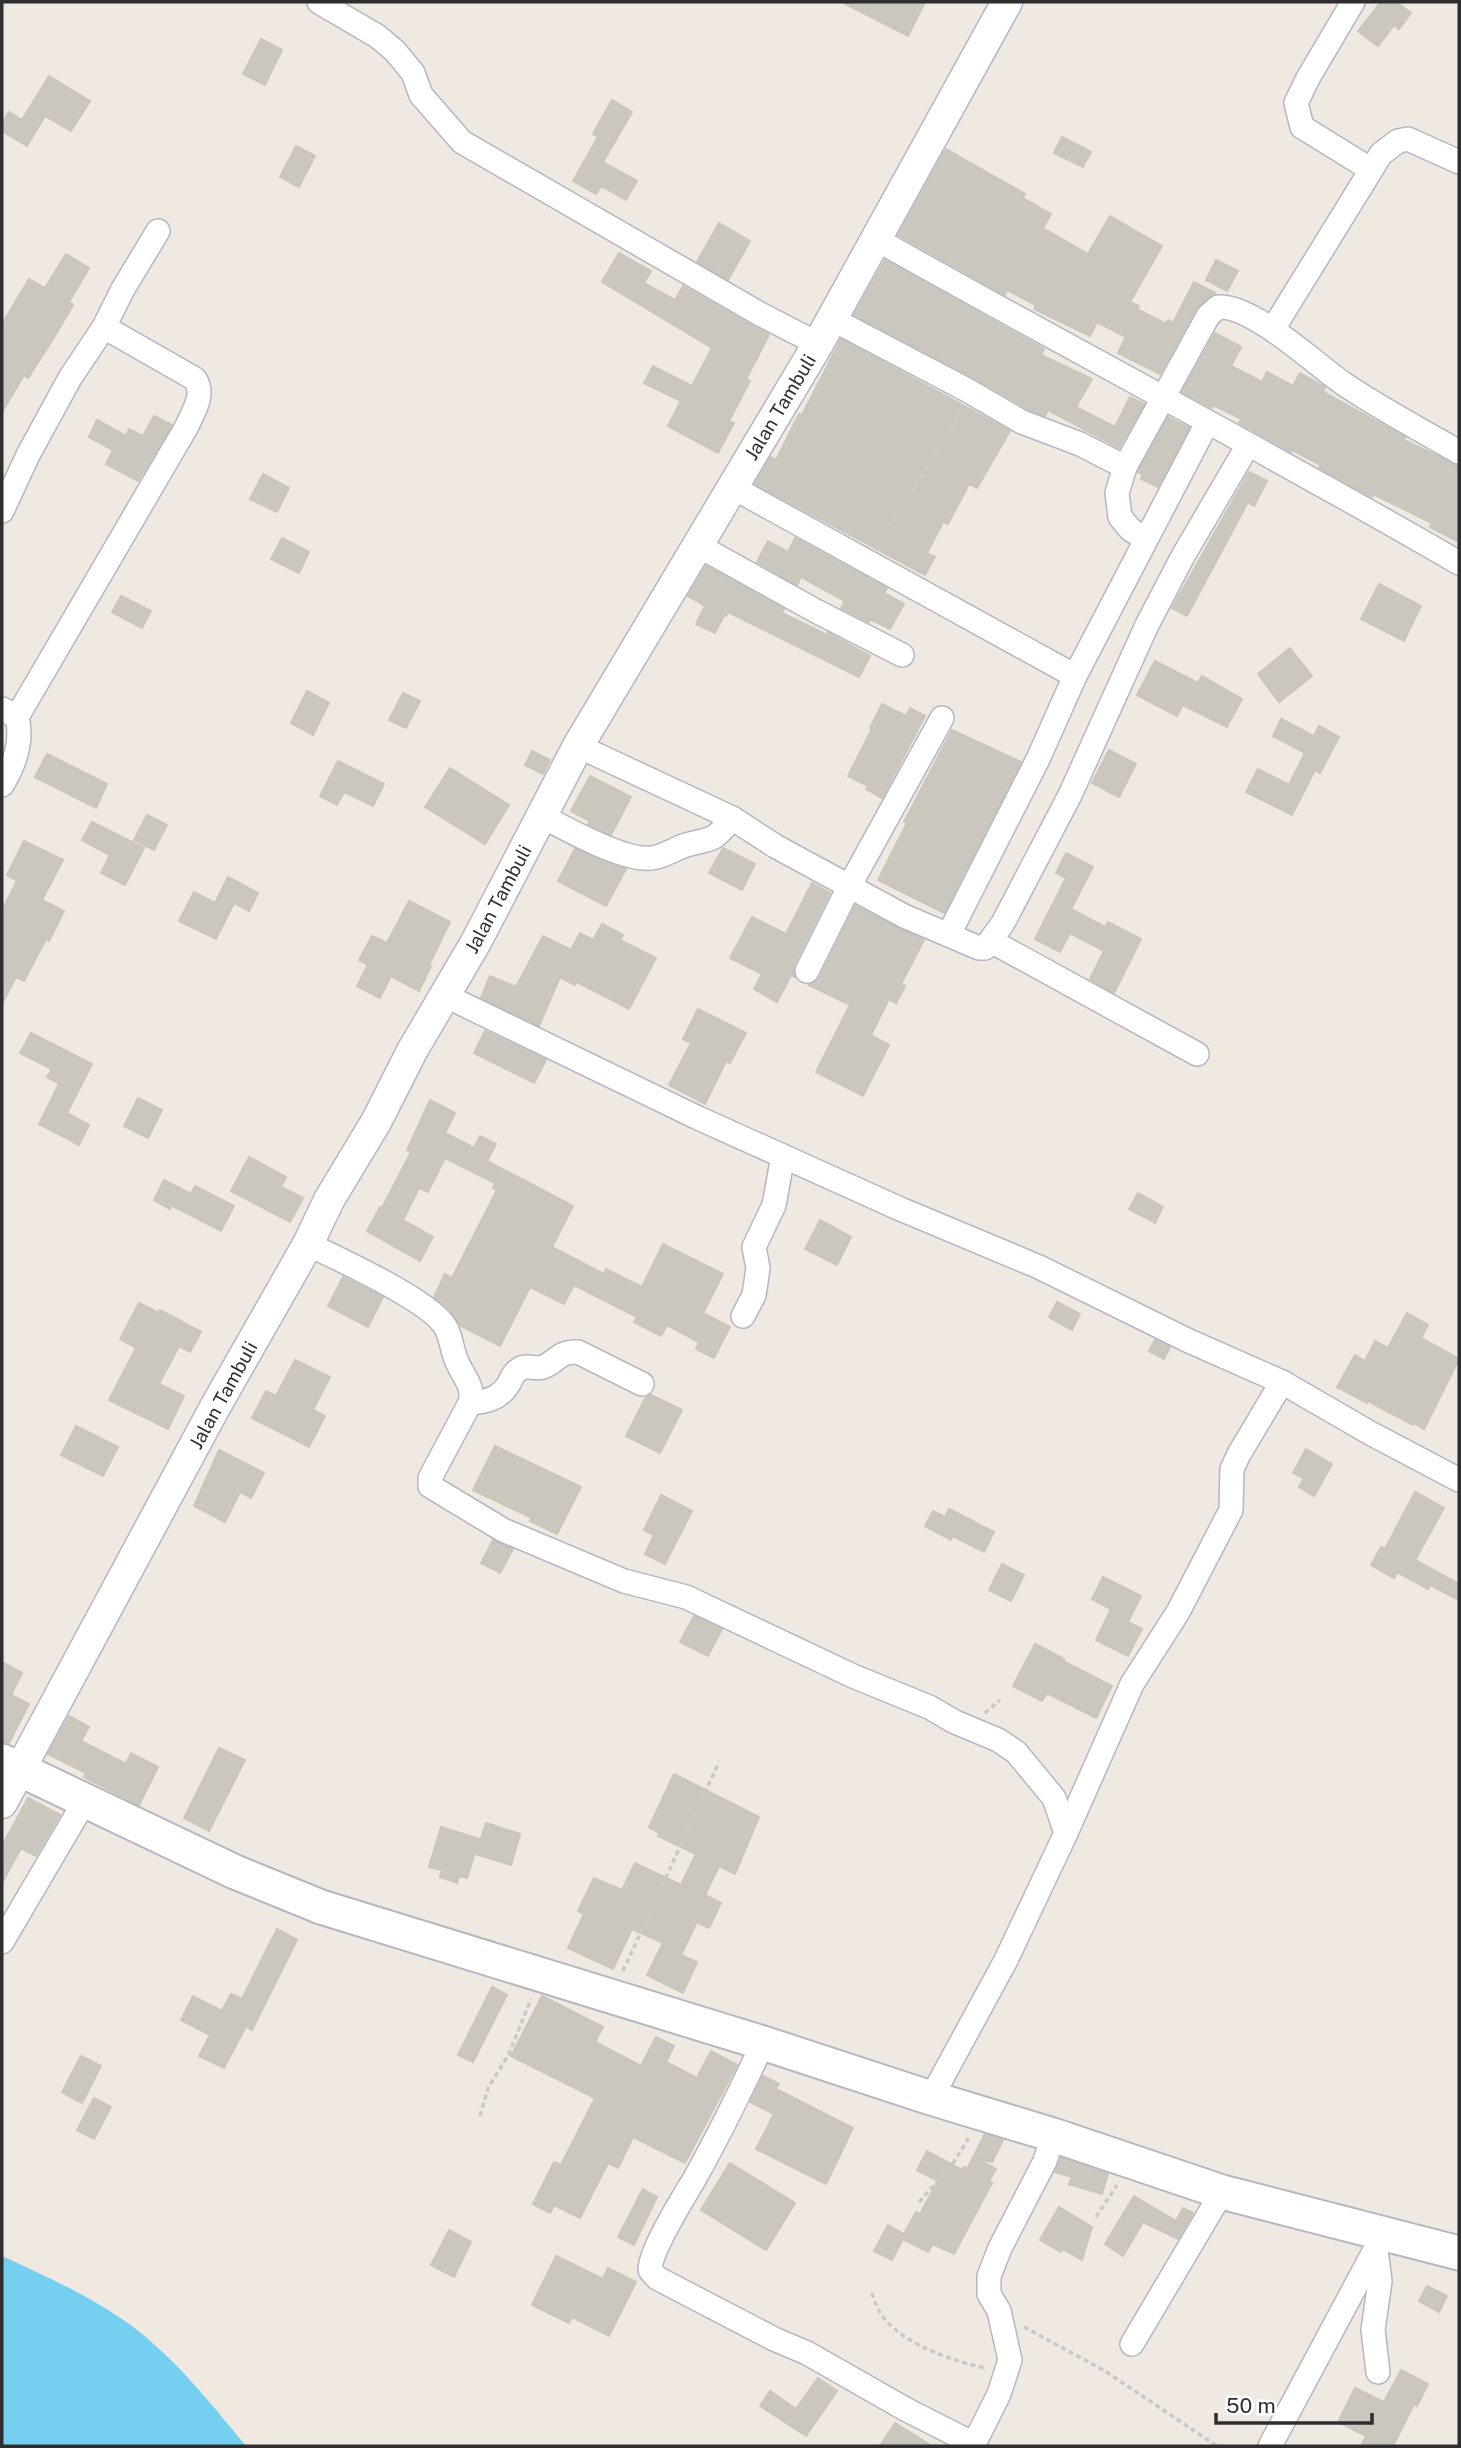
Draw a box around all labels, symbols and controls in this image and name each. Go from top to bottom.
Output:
street label: Jalan Tambuli [740,350,820,464]
street label: Jalan Tambuli [460,841,536,957]
street label: Jalan Tambuli [184,1337,262,1453]
scale bar [1216,2382,1372,2426]
text: 50 m [1226,2393,1276,2418]

